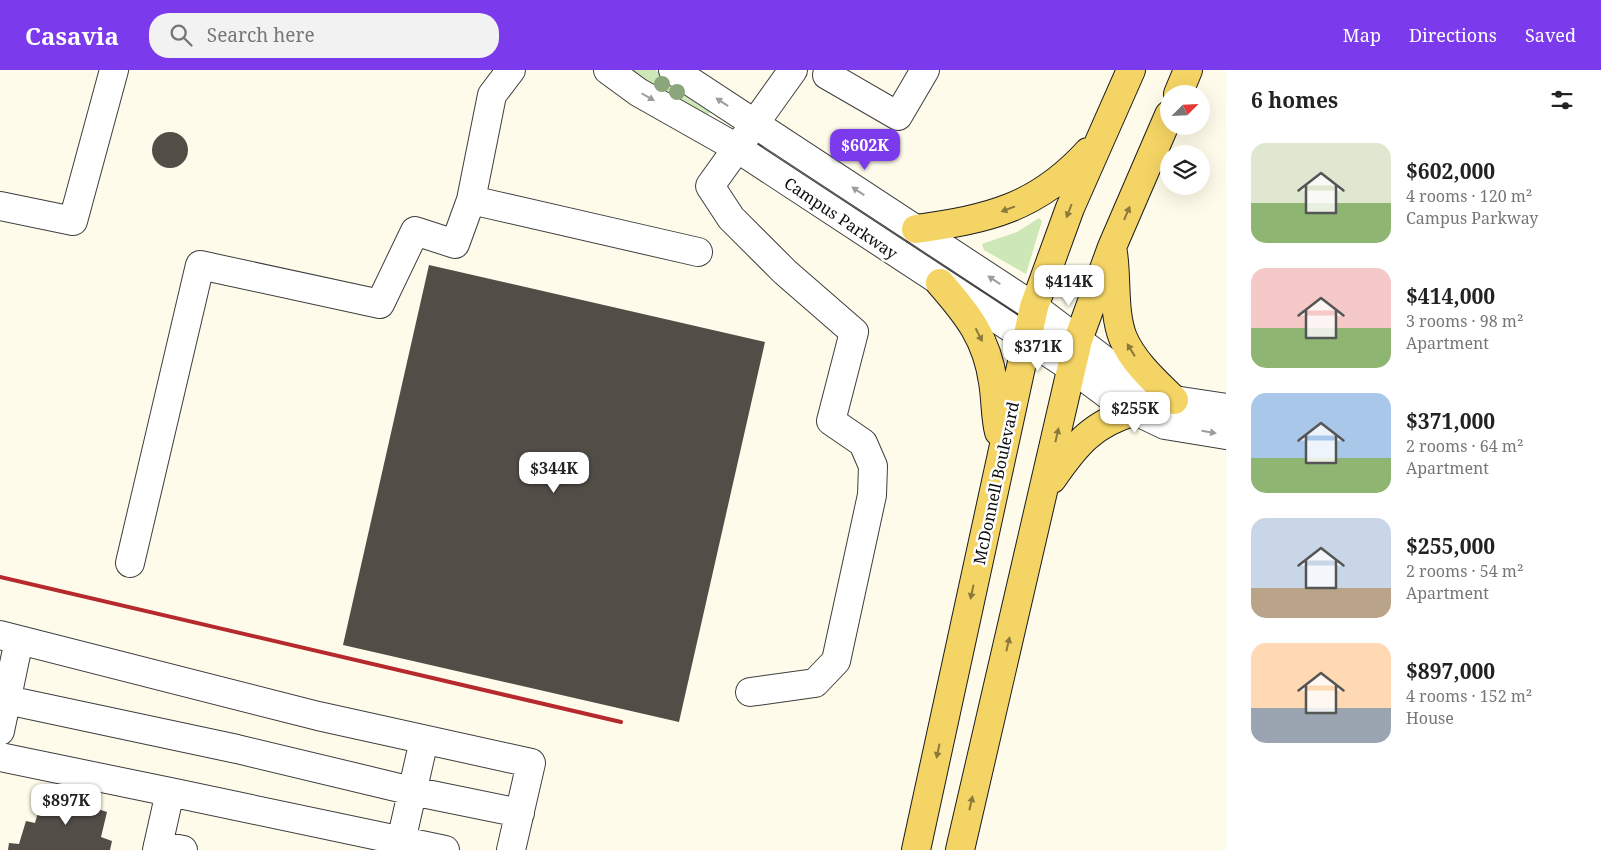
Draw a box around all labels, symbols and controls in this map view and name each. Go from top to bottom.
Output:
search box [149,13,499,58]
text: Casavia [25,19,119,52]
icon: search [167,21,195,49]
text: Search here [207,22,315,48]
text: Map [1343,23,1381,47]
text: Directions [1409,23,1497,47]
text: Saved [1525,23,1576,47]
north arrow [1160,85,1210,135]
map controls [1160,85,1210,195]
text: 6 homes [1251,86,1338,114]
icon: filters [1548,86,1576,114]
one-way arrow [642,93,655,102]
one-way arrow [715,97,728,107]
pin: $602K [830,128,900,171]
text: $602K [841,134,889,156]
button: layers [1160,145,1210,195]
text: $602,000 [1406,157,1495,185]
icon: home [1291,163,1351,223]
street label: Campus Parkway [780,172,903,265]
text: 4 rooms · 120 m² [1406,185,1532,207]
one-way arrow [851,186,864,196]
one-way arrow [1065,204,1073,219]
one-way arrow [1000,206,1015,213]
one-way arrow [1123,206,1131,220]
text: Campus Parkway [1406,207,1538,229]
pin: $414K [1034,264,1104,307]
text: $414K [1045,270,1093,292]
one-way arrow [987,275,1000,285]
text: $414,000 [1406,282,1495,310]
icon: home [1291,288,1351,348]
text: 3 rooms · 98 m² [1406,310,1523,332]
one-way arrow [975,328,983,342]
pin: $371K [1003,330,1073,372]
text: Apartment [1406,332,1489,354]
text: $371K [1014,335,1062,357]
one-way arrow [1126,344,1136,357]
pin: $255K [1100,392,1170,434]
text: $255K [1111,397,1159,419]
street label: McDonnell Boulevard [968,399,1024,566]
text: $371,000 [1406,407,1495,435]
icon: home [1291,413,1351,473]
one-way arrow [1053,426,1061,442]
one-way arrow [1201,429,1217,437]
text: 2 rooms · 64 m² [1406,435,1523,457]
pin: $344K [519,452,589,494]
text: $344K [530,457,578,479]
text: Apartment [1406,457,1489,479]
text: $255,000 [1406,532,1495,560]
icon: home [1291,538,1351,598]
text: 2 rooms · 54 m² [1406,560,1523,582]
text: Apartment [1406,582,1489,604]
one-way arrow [968,585,976,600]
one-way arrow [1004,637,1012,652]
text: $897,000 [1406,657,1495,685]
icon: home [1291,663,1351,723]
text: 4 rooms · 152 m² [1406,685,1532,707]
text: House [1406,707,1454,729]
one-way arrow [933,743,941,759]
pin: $897K [31,784,101,826]
text: $897K [42,789,90,811]
one-way arrow [967,795,975,810]

